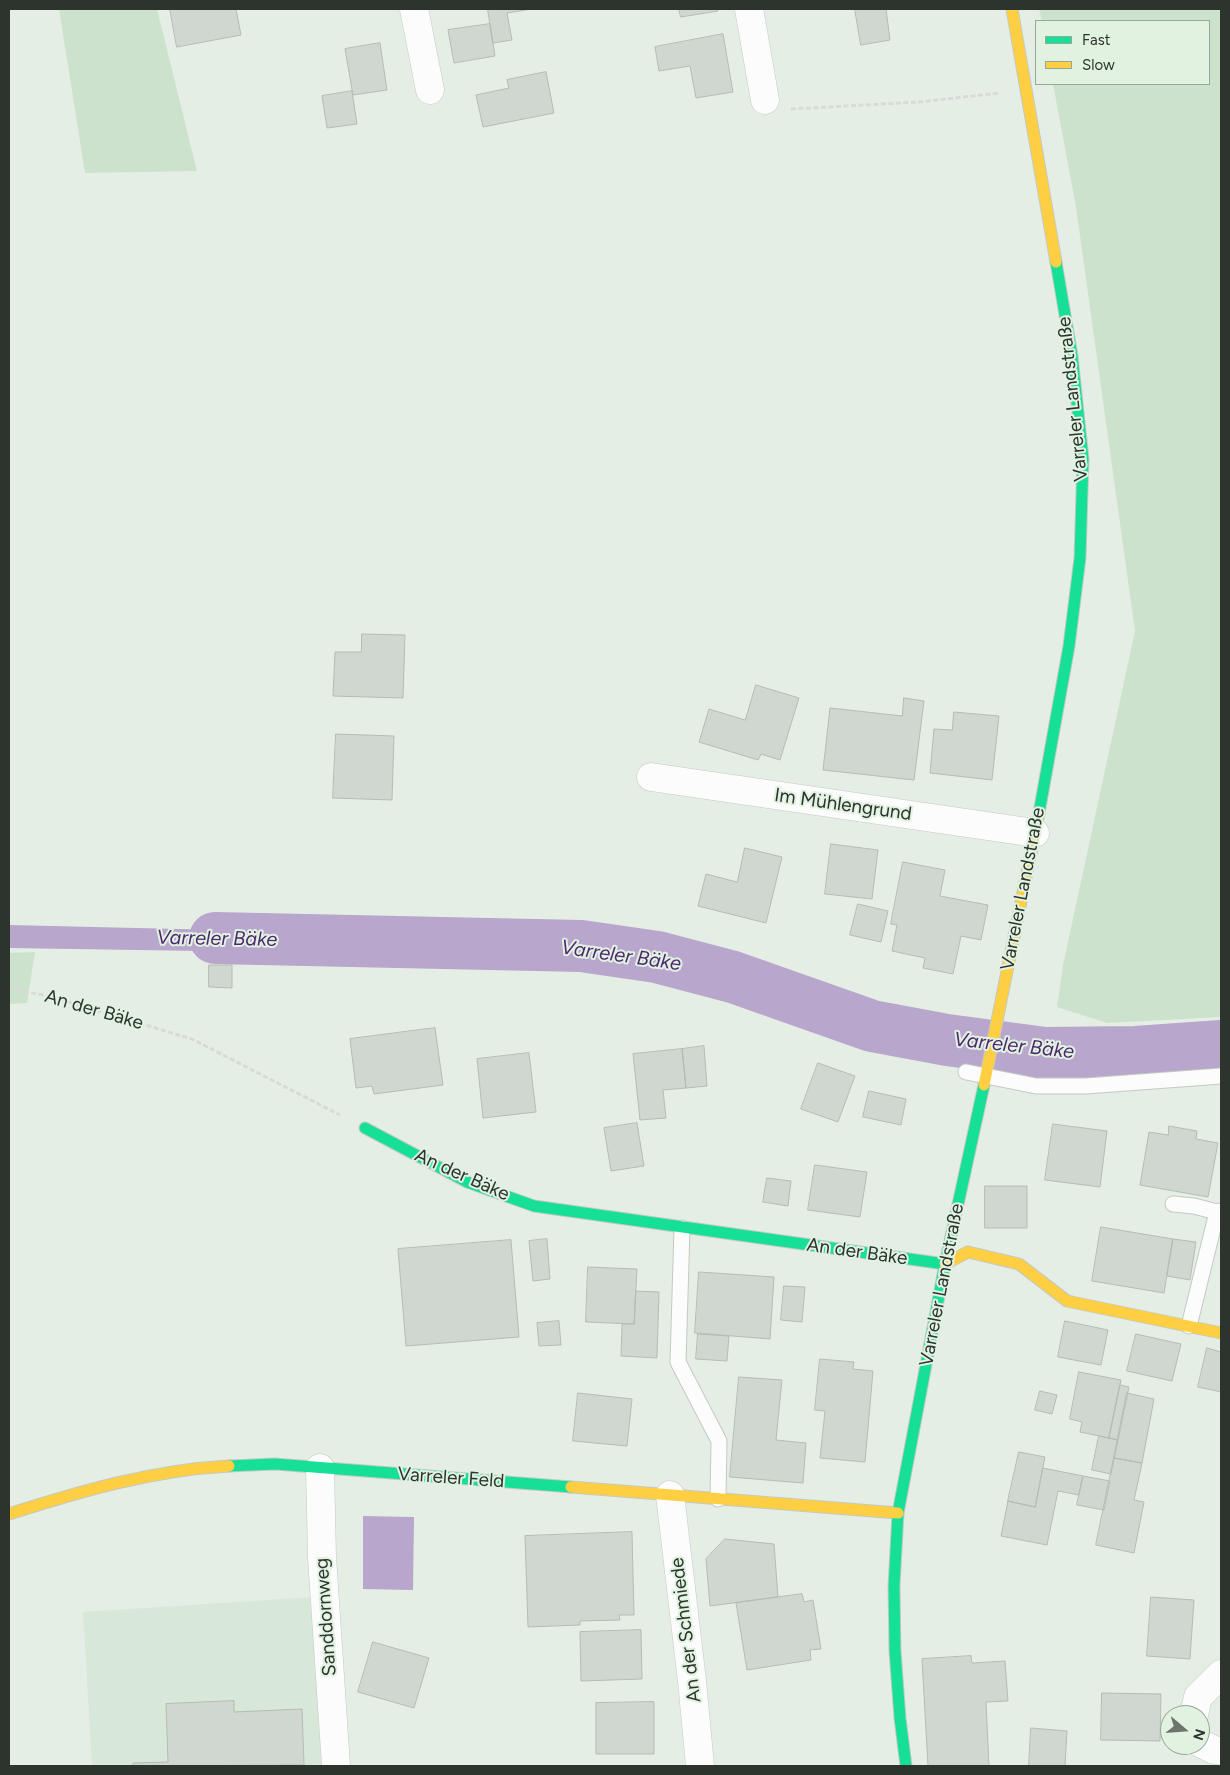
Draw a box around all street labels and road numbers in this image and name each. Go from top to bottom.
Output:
street label: Varreler Landstraße [1053,315,1093,483]
street label: Im Mühlengrund [773,784,913,826]
street label: Varreler Landstraße [996,806,1050,972]
street label: An der Bäke [42,985,146,1035]
street label: An der Bäke [411,1144,513,1206]
street label: Varreler Landstraße [915,1202,969,1368]
street label: An der Bäke [805,1234,909,1270]
street label: Varreler Feld [397,1463,505,1493]
street label: An der Schmiede [666,1556,706,1704]
street label: Sanddornweg [311,1557,341,1677]

